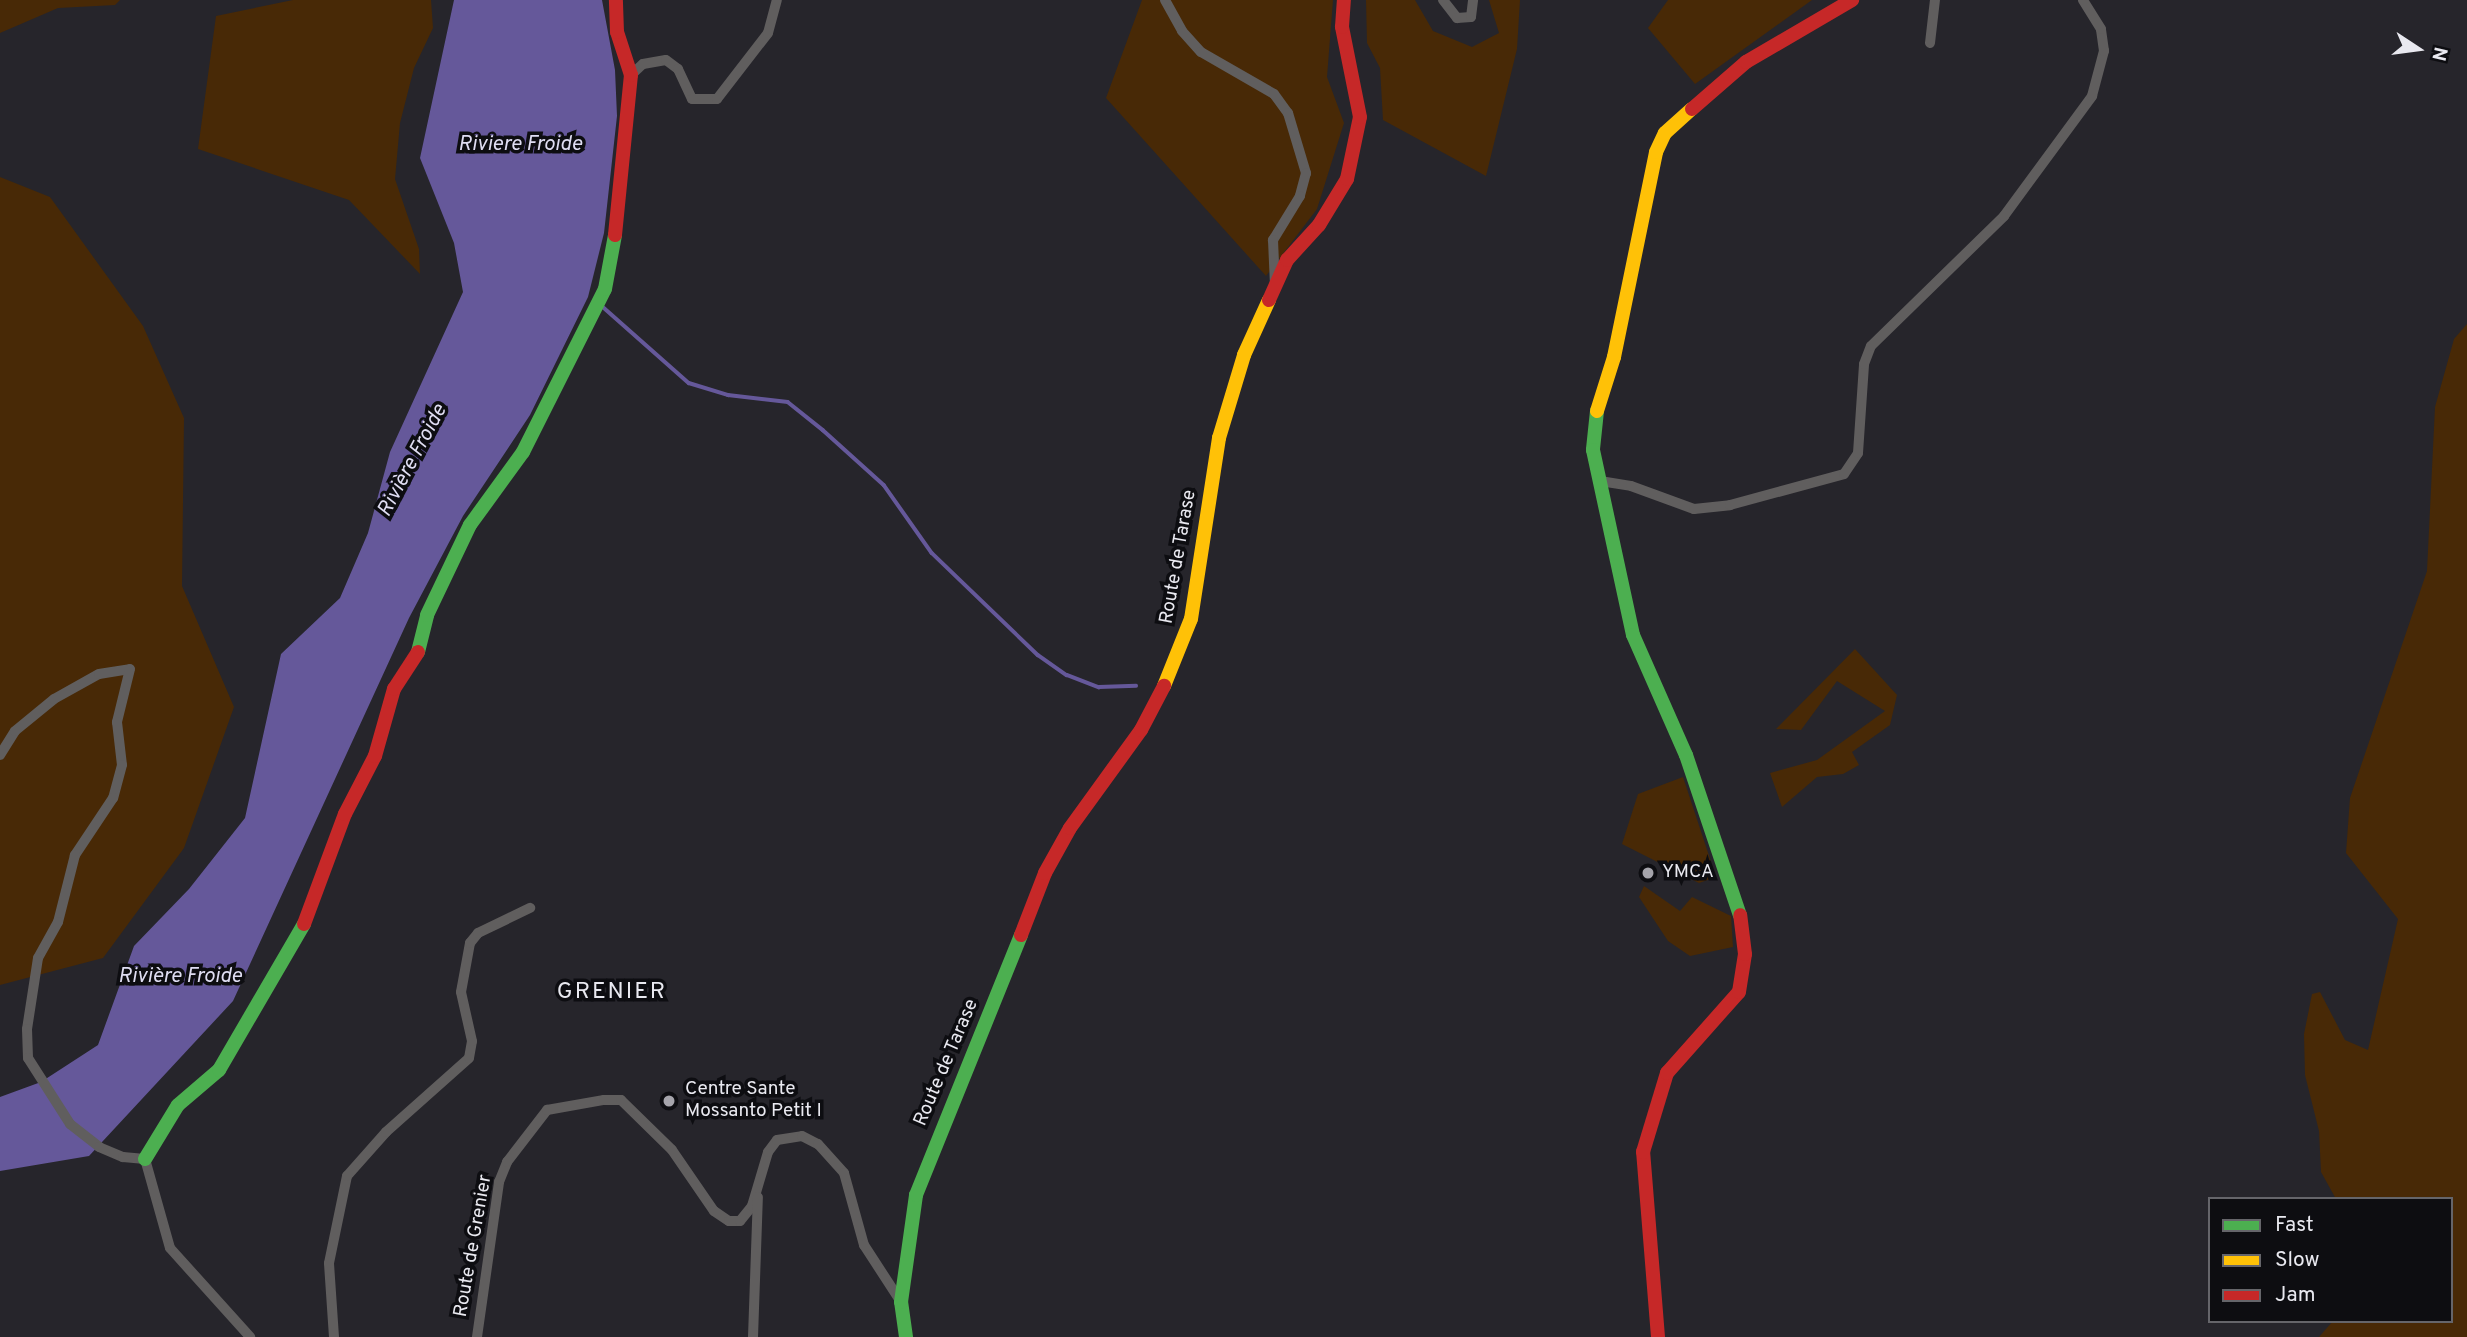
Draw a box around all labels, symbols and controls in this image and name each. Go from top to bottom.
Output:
north arrow [2383,14,2453,84]
text: N [2425,44,2452,63]
water label: Riviere Froide [458,132,582,158]
water label: Rivière Froide [373,400,453,522]
street label: Route de Tarase [1156,488,1202,626]
place label: YMCA [1662,862,1714,884]
marker: YMCA [1640,865,1656,881]
water label: Rivière Froide [118,964,242,990]
district label: GRENIER [558,979,666,1007]
street label: Route de Tarase [910,996,984,1130]
place label: Centre Sante Mossanto Petit I [685,1079,822,1123]
marker: Centre Sante Mossanto Petit I [659,1091,679,1111]
street label: Route de Grenier [450,1173,498,1319]
legend [2208,1197,2453,1323]
text: Fast [2275,1212,2314,1239]
text: Slow [2275,1247,2320,1274]
text: Jam [2275,1282,2316,1309]

